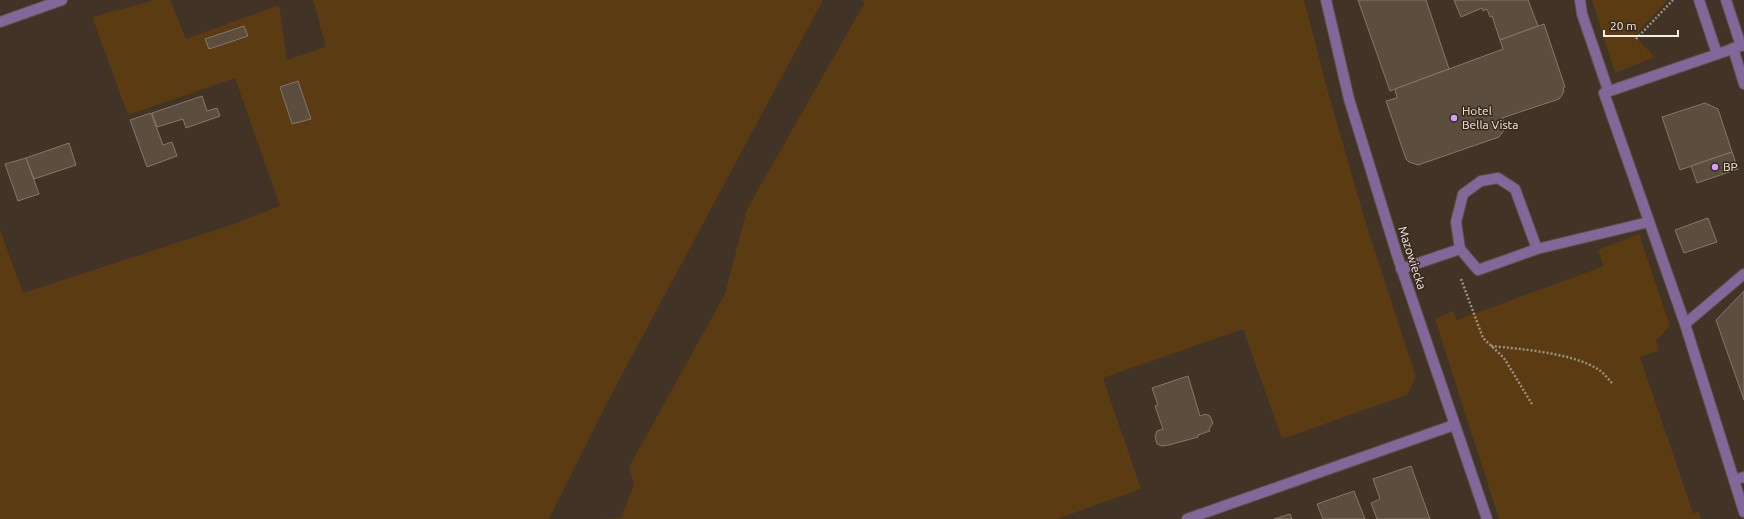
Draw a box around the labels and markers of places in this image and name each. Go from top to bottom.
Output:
place label: Hotel Bella Vista [1462,104,1518,131]
marker: Hotel Bella Vista [1449,113,1459,123]
place label: BP [1723,160,1738,173]
marker: BP [1710,162,1720,172]

